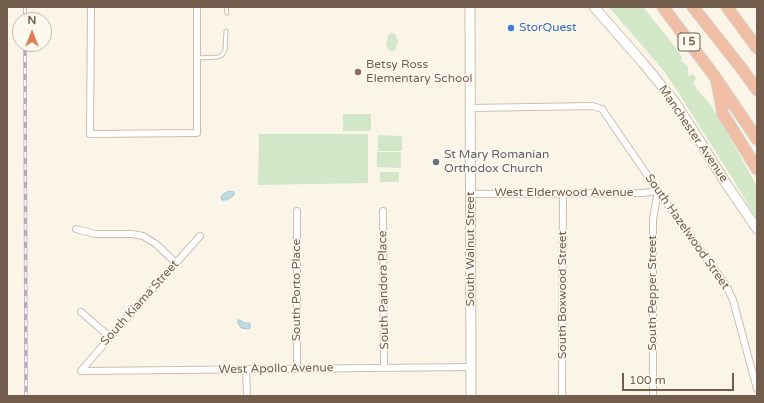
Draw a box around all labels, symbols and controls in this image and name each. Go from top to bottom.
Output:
north arrow [12,12,52,52]
text: N [28,14,36,27]
place label: StorQuest [519,21,577,35]
marker: StorQuest [506,23,516,33]
road number: I 5 [678,33,700,51]
place label: Betsy Ross Elementary School [366,58,473,86]
marker: Betsy Ross Elementary School [353,67,363,77]
street label: Manchester Avenue [655,83,731,185]
place label: St Mary Romanian Orthodox Church [444,148,549,176]
marker: St Mary Romanian Orthodox Church [431,157,441,167]
street label: South Hazelwood Street [642,172,732,292]
street label: West Elderwood Avenue [494,186,634,200]
street label: South Walnut Street [464,192,478,306]
street label: South Pandora Place [376,230,392,350]
street label: South Boxwood Street [556,231,570,359]
street label: South Pepper Street [646,235,660,351]
street label: South Porto Place [290,239,304,341]
street label: South Kiama Street [98,257,182,349]
street label: West Apollo Avenue [218,361,334,377]
scale bar [624,365,736,391]
text: 100 m [629,373,666,387]

